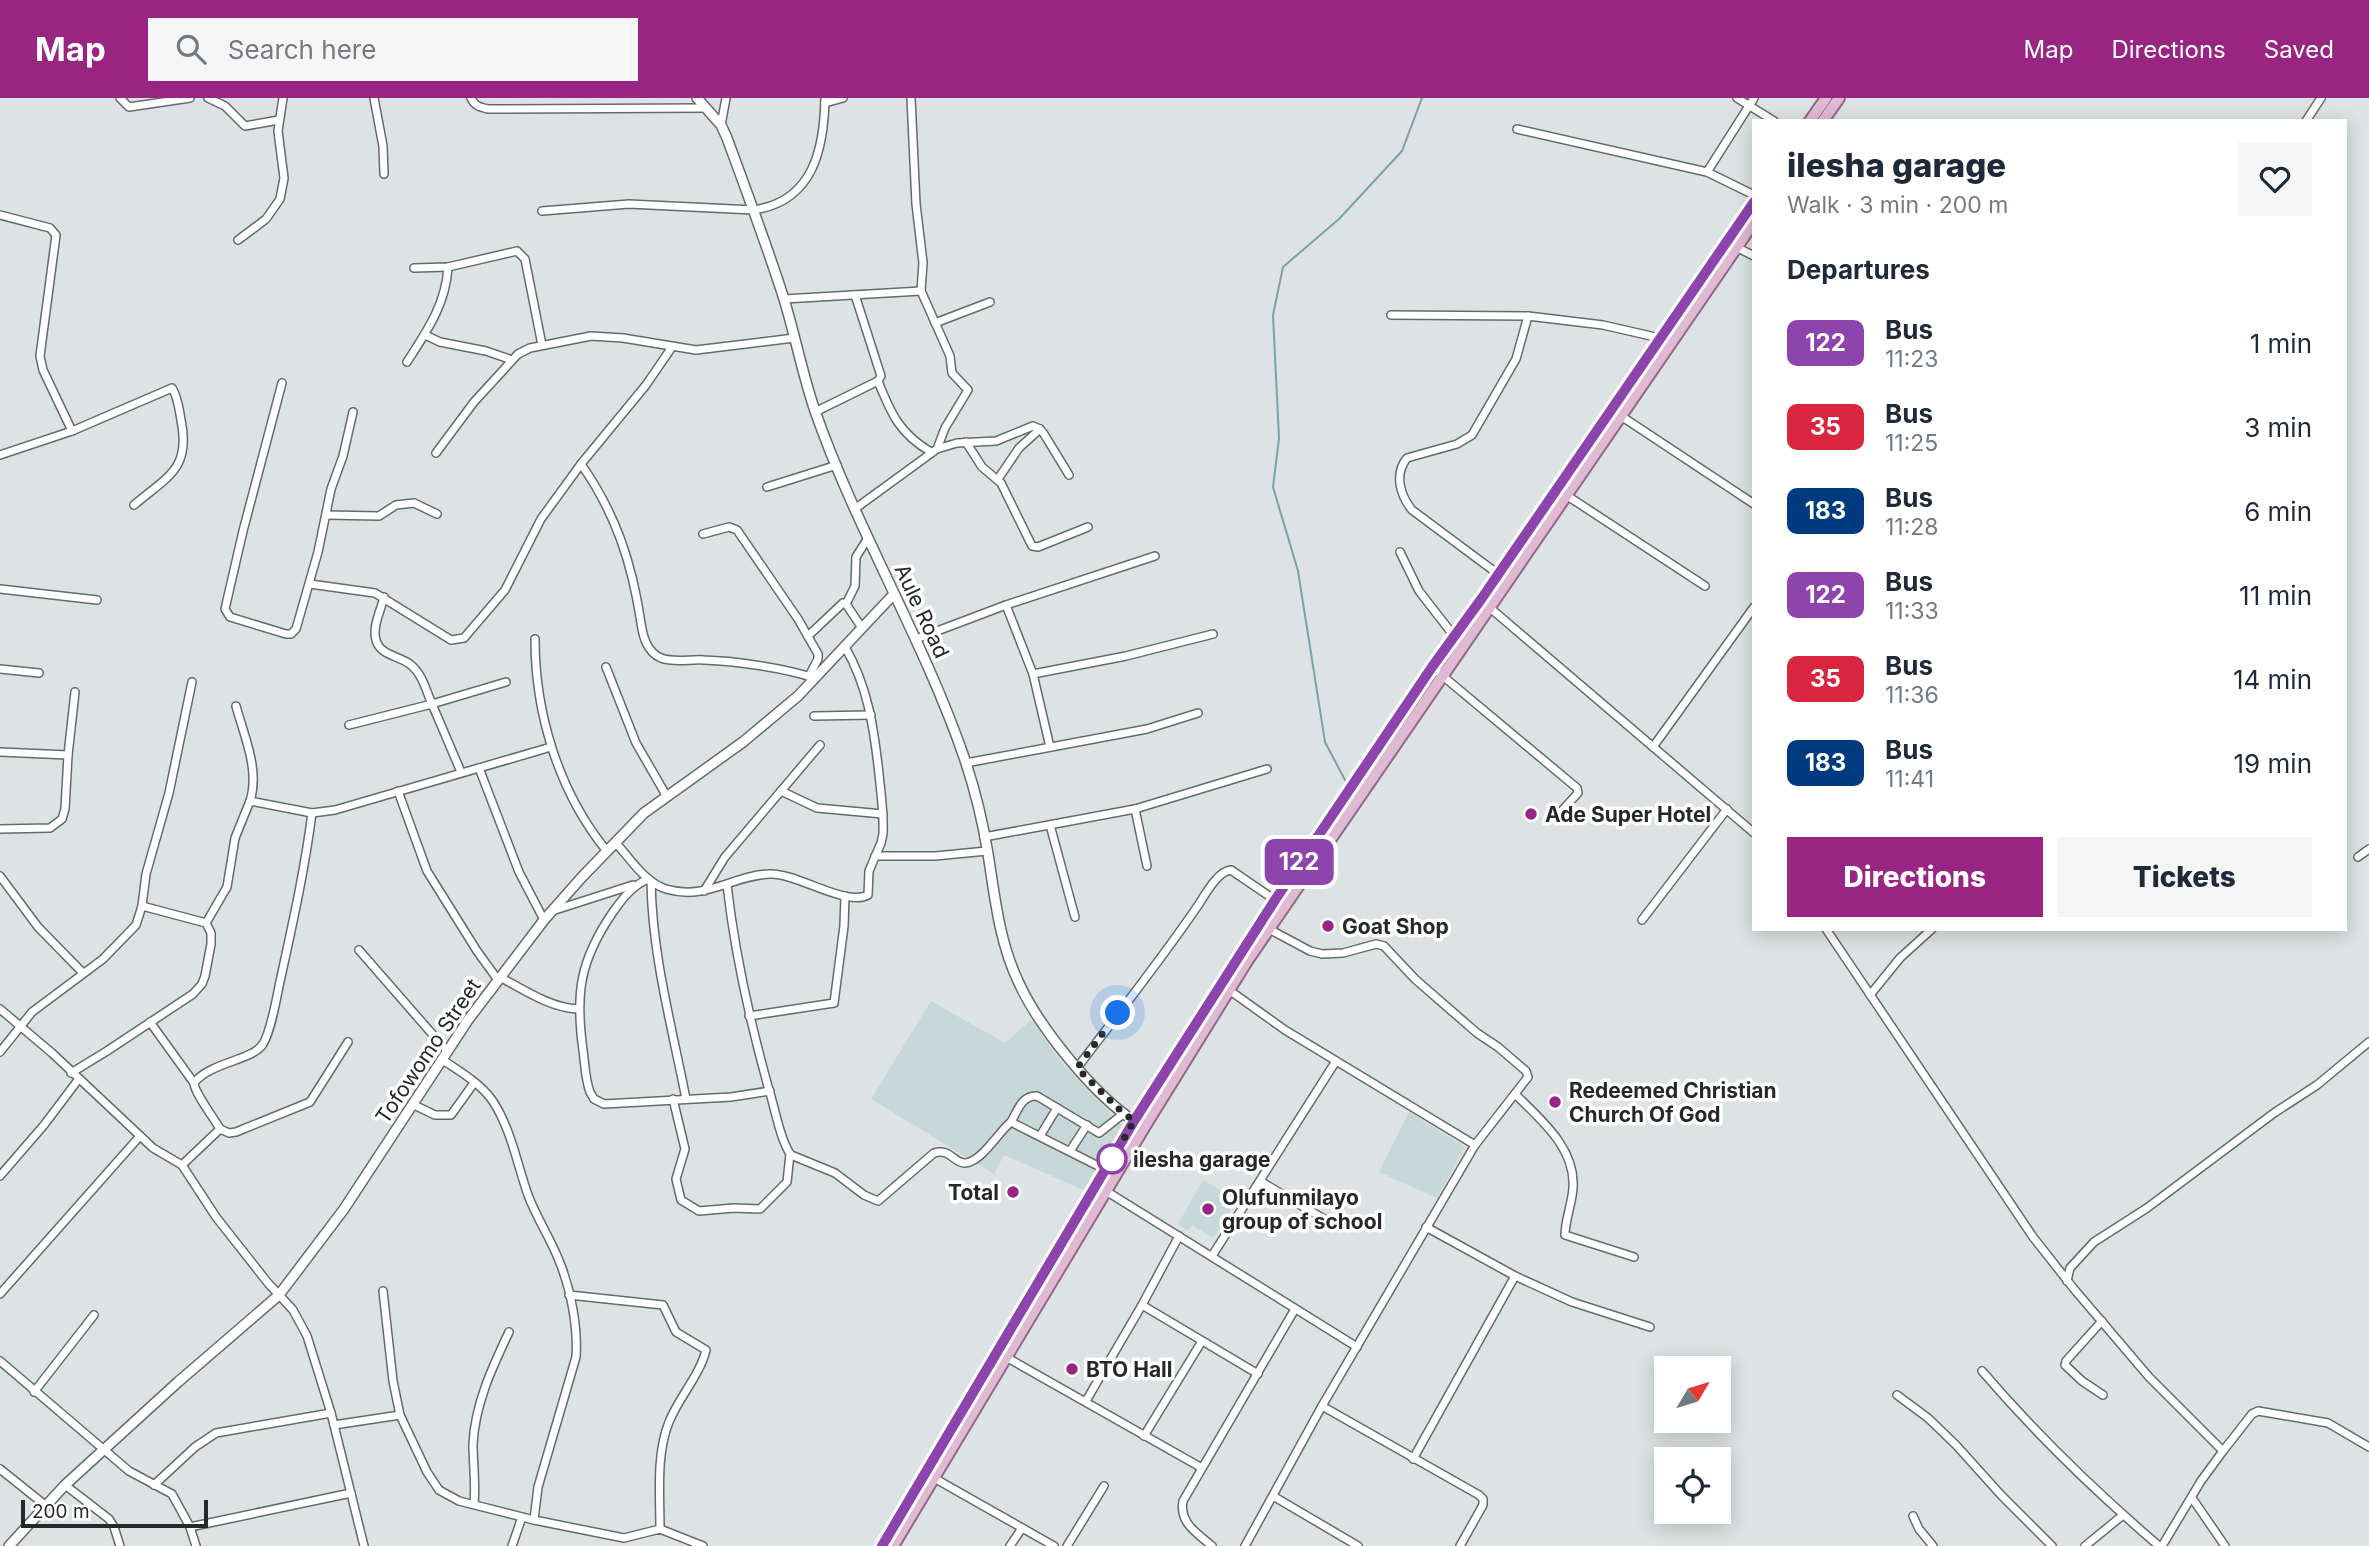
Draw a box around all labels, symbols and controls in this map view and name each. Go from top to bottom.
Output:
search box [148,18,638,81]
text: Map [35,29,106,69]
icon: search [172,30,210,68]
text: Search here [228,34,376,65]
text: Map [2024,35,2073,64]
text: Directions [2111,35,2226,64]
text: Saved [2264,35,2334,64]
button: heart [2238,142,2312,216]
text: ilesha garage [1787,145,2006,185]
text: Walk · 3 min · 200 m [1787,191,2008,219]
text: Departures [1787,254,1930,285]
text: Bus [1885,314,1933,345]
text: 122 [1805,328,1846,357]
text: 1 min [2250,328,2312,359]
text: 11:23 [1885,345,1939,373]
text: Bus [1885,398,1933,429]
text: 35 [1810,412,1841,441]
text: 3 min [2244,412,2312,443]
text: 11:25 [1885,429,1938,457]
text: Bus [1885,482,1933,513]
text: 183 [1805,496,1846,525]
text: 6 min [2244,496,2312,527]
text: 11:28 [1885,513,1939,541]
street label: Aule Road [889,560,955,662]
text: Bus [1885,566,1933,597]
text: 122 [1805,580,1846,609]
text: 11 min [2239,580,2312,611]
text: 11:33 [1885,597,1939,625]
text: Bus [1885,650,1933,681]
text: 35 [1810,664,1841,693]
text: 14 min [2233,664,2312,695]
text: 11:36 [1885,681,1939,709]
text: Bus [1885,734,1933,765]
text: 183 [1805,748,1846,777]
text: 19 min [2234,748,2312,779]
text: 11:41 [1885,765,1934,793]
place label: Ade Super Hotel [1545,802,1711,827]
marker: Ade Super Hotel [1523,806,1539,822]
button: Directions [1787,837,2043,917]
button: Tickets [2057,837,2312,917]
line badge: 122 [1259,839,1339,885]
text: 122 [1279,847,1319,876]
place label: Goat Shop [1342,914,1449,939]
marker: Goat Shop [1320,918,1336,934]
street label: Tofowomo Street [370,974,486,1128]
your location [1100,995,1135,1030]
place label: Redeemed Christian Church Of God [1569,1078,1777,1127]
marker: Redeemed Christian Church Of God [1547,1094,1563,1110]
marker: ilesha garage [1097,1144,1127,1174]
place label: ilesha garage [1133,1147,1271,1172]
place label: Total [948,1180,999,1205]
marker: Total [1005,1184,1021,1200]
place label: Olufunmilayo group of school [1222,1185,1382,1234]
marker: Olufunmilayo group of school [1200,1201,1216,1217]
north arrow [1654,1356,1731,1433]
map controls [1654,1356,1731,1524]
place label: BTO Hall [1086,1357,1172,1382]
marker: BTO Hall [1064,1361,1080,1377]
button: locate [1654,1447,1731,1524]
scale bar [21,1497,208,1529]
text: 200 m [32,1500,90,1523]

